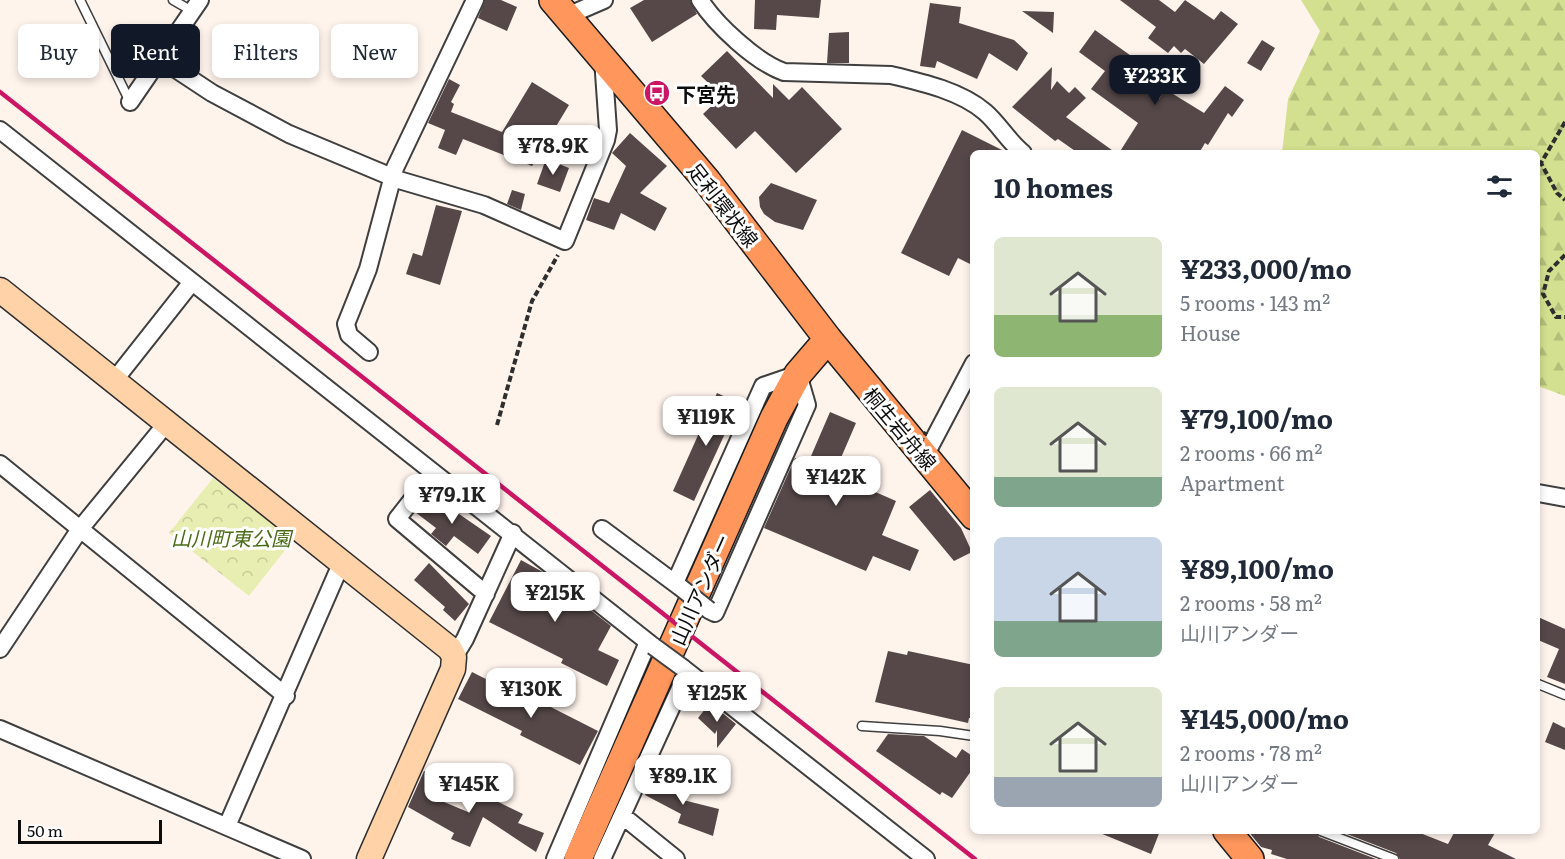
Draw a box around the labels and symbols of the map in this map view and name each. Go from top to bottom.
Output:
pin: ¥233K [1113,55,1197,106]
bus stop icon: 下宮先 [642,78,672,108]
place label: 下宮先 [676,78,736,108]
pin: ¥78.9K [504,125,602,176]
street label: 足利環状線 [681,155,767,253]
street label: 桐生岩舟線 [857,380,945,476]
pin: ¥119K [664,396,748,447]
pin: ¥142K [794,456,878,507]
pin: ¥79.1K [403,474,501,525]
park label: 山川町東公園 [171,522,294,552]
street label: 山川アンダー [661,528,737,650]
pin: ¥215K [513,572,597,623]
pin: ¥130K [489,668,573,719]
pin: ¥125K [675,672,759,723]
pin: ¥89.1K [634,755,732,806]
pin: ¥145K [427,763,511,814]
scale bar [18,817,162,844]

